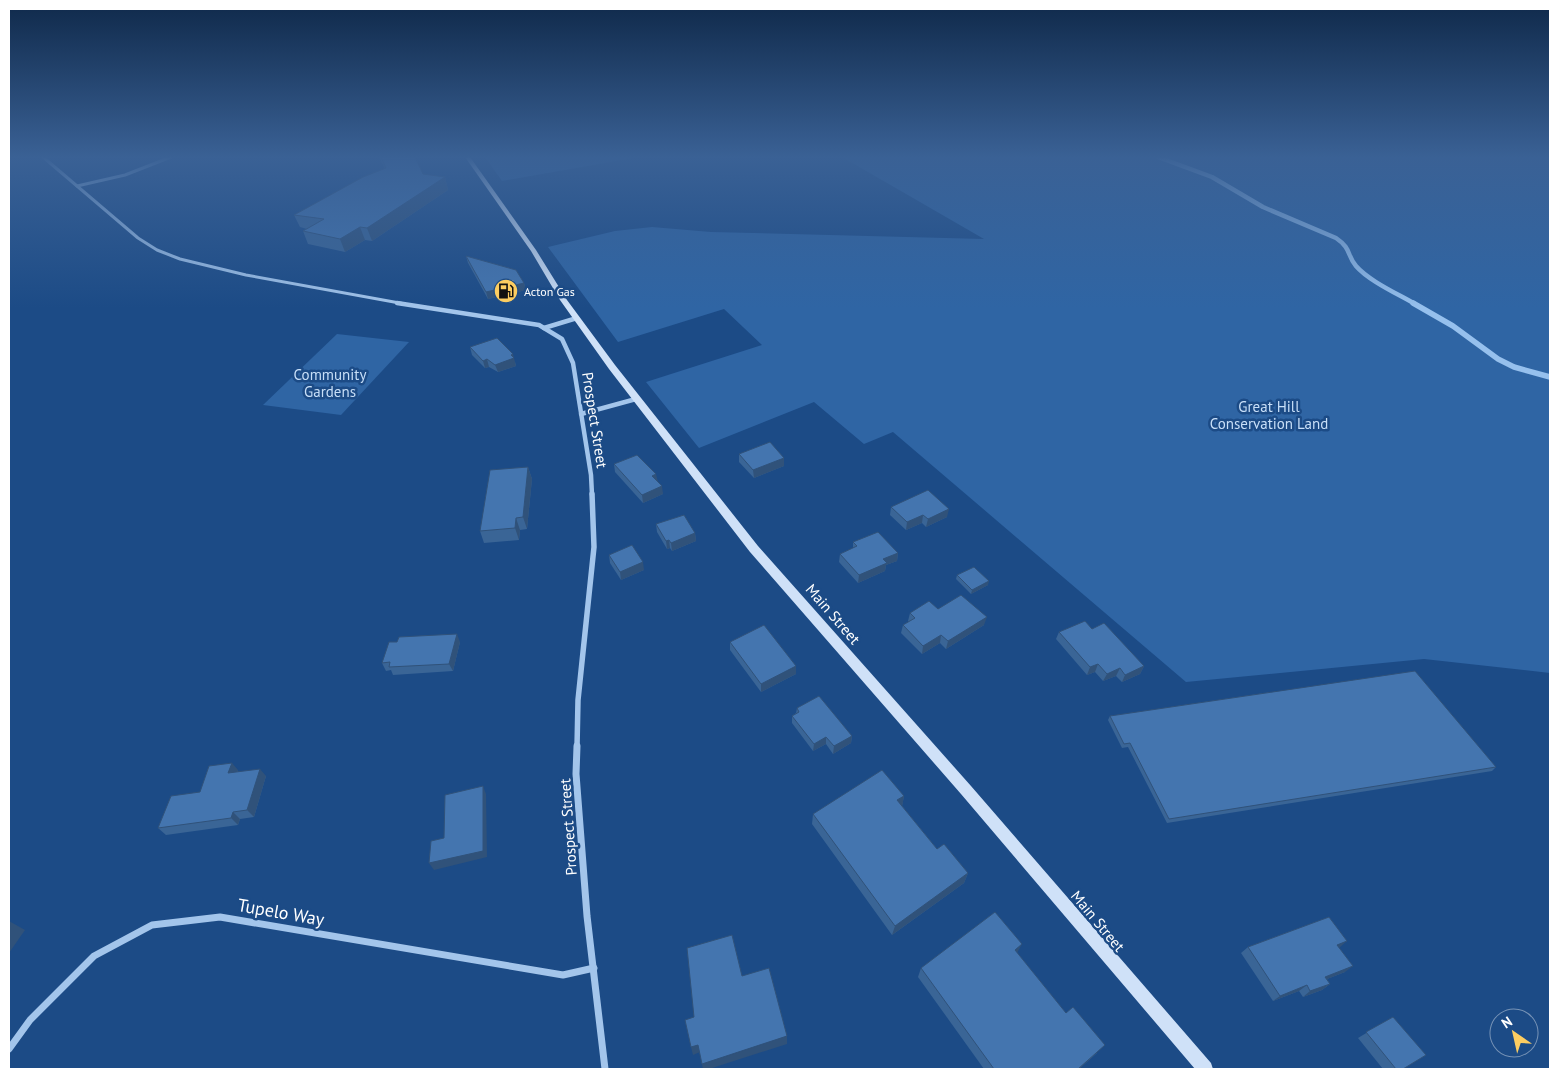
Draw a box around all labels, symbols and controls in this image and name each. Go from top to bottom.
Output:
fuel station icon: Acton Gas [493,278,519,304]
place label: Acton Gas [524,284,575,299]
park label: Community Gardens [294,365,366,401]
street label: Prospect Street [578,371,612,469]
park label: Great Hill Conservation Land [1210,397,1328,433]
street label: Main Street [802,580,864,648]
street label: Prospect Street [555,778,581,876]
street label: Main Street [1067,887,1129,955]
street label: Tupelo Way [236,893,327,931]
north arrow [1489,1008,1539,1058]
text: N [1498,1012,1516,1032]

